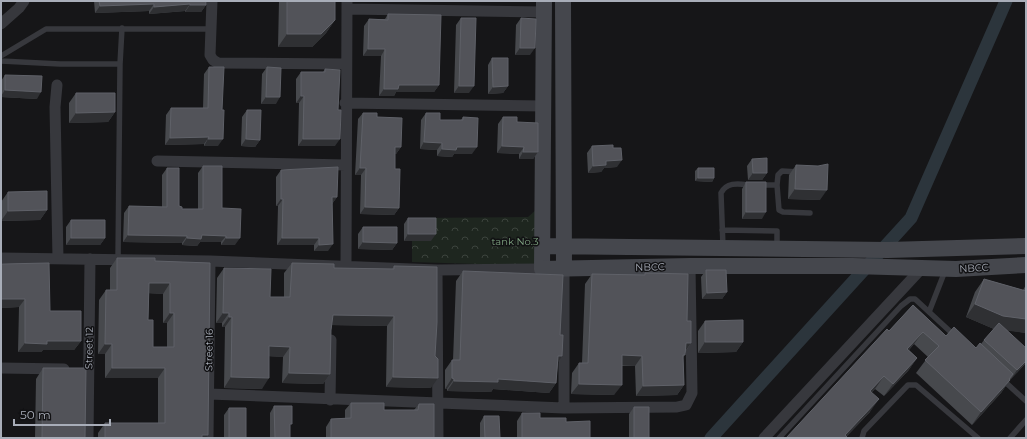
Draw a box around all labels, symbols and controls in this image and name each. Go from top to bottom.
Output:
park label: tank No.3 [491,235,539,248]
street label: NBCC [635,260,665,274]
street label: NBCC [959,261,989,275]
street label: Street 12 [82,327,96,369]
street label: Street 16 [202,329,216,371]
scale bar [14,401,110,427]
text: 50 m [20,407,51,422]

